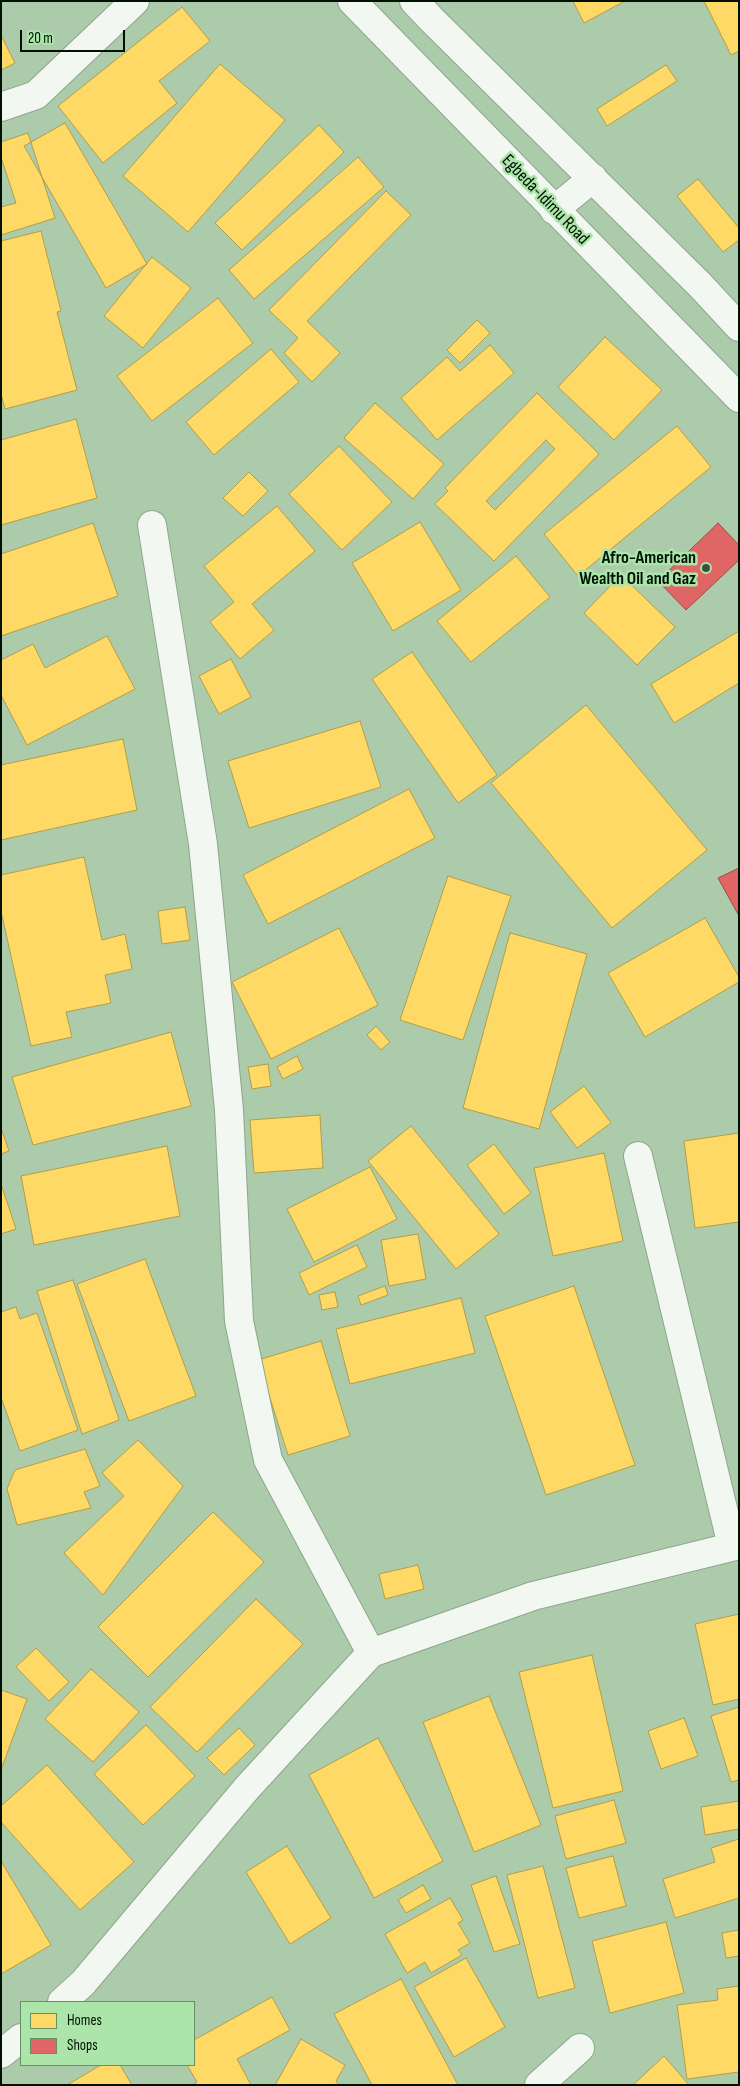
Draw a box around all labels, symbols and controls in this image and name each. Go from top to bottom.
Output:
scale bar [22,20,128,52]
text: 20 m [28,29,53,48]
street label: Egbeda-Idimu Road [497,150,593,250]
place label: Afro-American Wealth Oil and Gaz [579,547,696,590]
marker: Afro-American Wealth Oil and Gaz [700,562,712,574]
legend [20,2001,195,2066]
text: Homes [67,2011,102,2030]
text: Shops [67,2036,98,2055]

